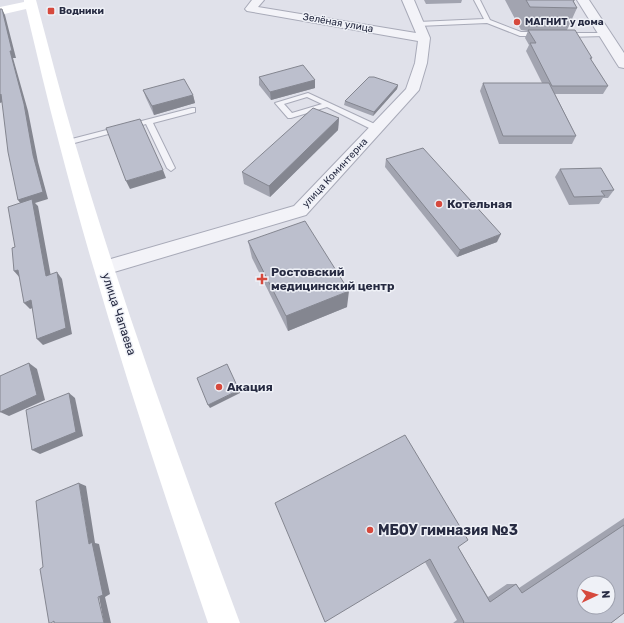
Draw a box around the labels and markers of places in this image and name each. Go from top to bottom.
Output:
place label: Водники [59,5,104,17]
marker: Водники [46,6,56,16]
place label: МАГНИТ у дома [525,16,604,28]
marker: МАГНИТ у дома [512,17,522,27]
place label: Котельная [447,197,512,211]
marker: Котельная [434,199,444,209]
place label: Ростовский медицинский центр [271,265,395,293]
marker: Ростовский медицинский центр [256,273,268,285]
place label: Акация [227,380,273,394]
marker: Акация [214,382,224,392]
place label: МБОУ гимназия №3 [378,522,518,539]
marker: МБОУ гимназия №3 [365,525,375,535]

